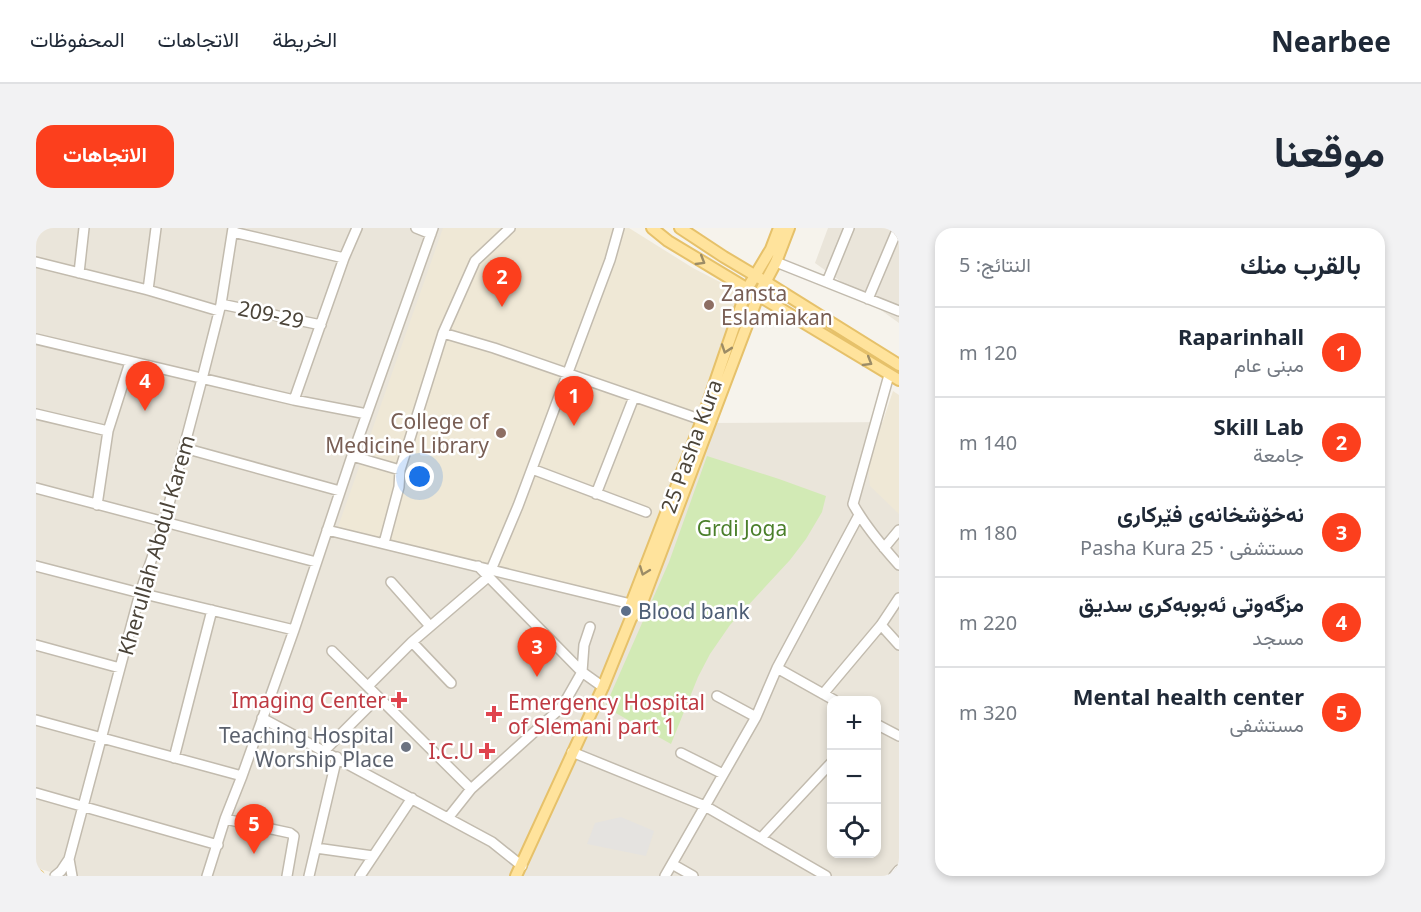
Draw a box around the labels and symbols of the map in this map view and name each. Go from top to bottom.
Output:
one-way arrow [695,253,705,265]
pin: 2 [482,257,522,307]
place label: Zansta Eslamiakan [721,279,833,331]
street label: 209-29 [235,293,307,335]
marker: Zansta Eslamiakan [702,298,716,312]
one-way arrow [721,343,734,354]
one-way arrow [862,354,872,366]
pin: 4 [126,362,164,411]
street label: 25 Pasha Kura [654,375,728,517]
pin: 1 [554,376,594,426]
place label: College of Medicine Library [325,407,491,459]
marker: College of Medicine Library [494,426,508,440]
street label: Kherullah Abdul Karem [111,431,201,659]
your location [405,462,434,491]
park label: Grdi Joga [697,514,787,542]
one-way arrow [638,565,651,576]
place label: Blood bank [638,597,751,625]
marker: Blood bank [619,604,633,618]
pin: 3 [518,628,556,677]
place label: Imaging Center [232,686,386,714]
place label: Emergency Hospital of Slemani part 1 [508,688,705,740]
marker: Imaging Center [390,691,408,709]
marker: Emergency Hospital of Slemani part 1 [485,705,503,723]
place label: Teaching Hospital Worship Place [219,721,394,773]
place label: I.C.U [428,737,474,765]
marker: Teaching Hospital Worship Place [399,740,413,754]
marker: I.C.U [478,742,496,760]
pin: 5 [234,804,274,854]

